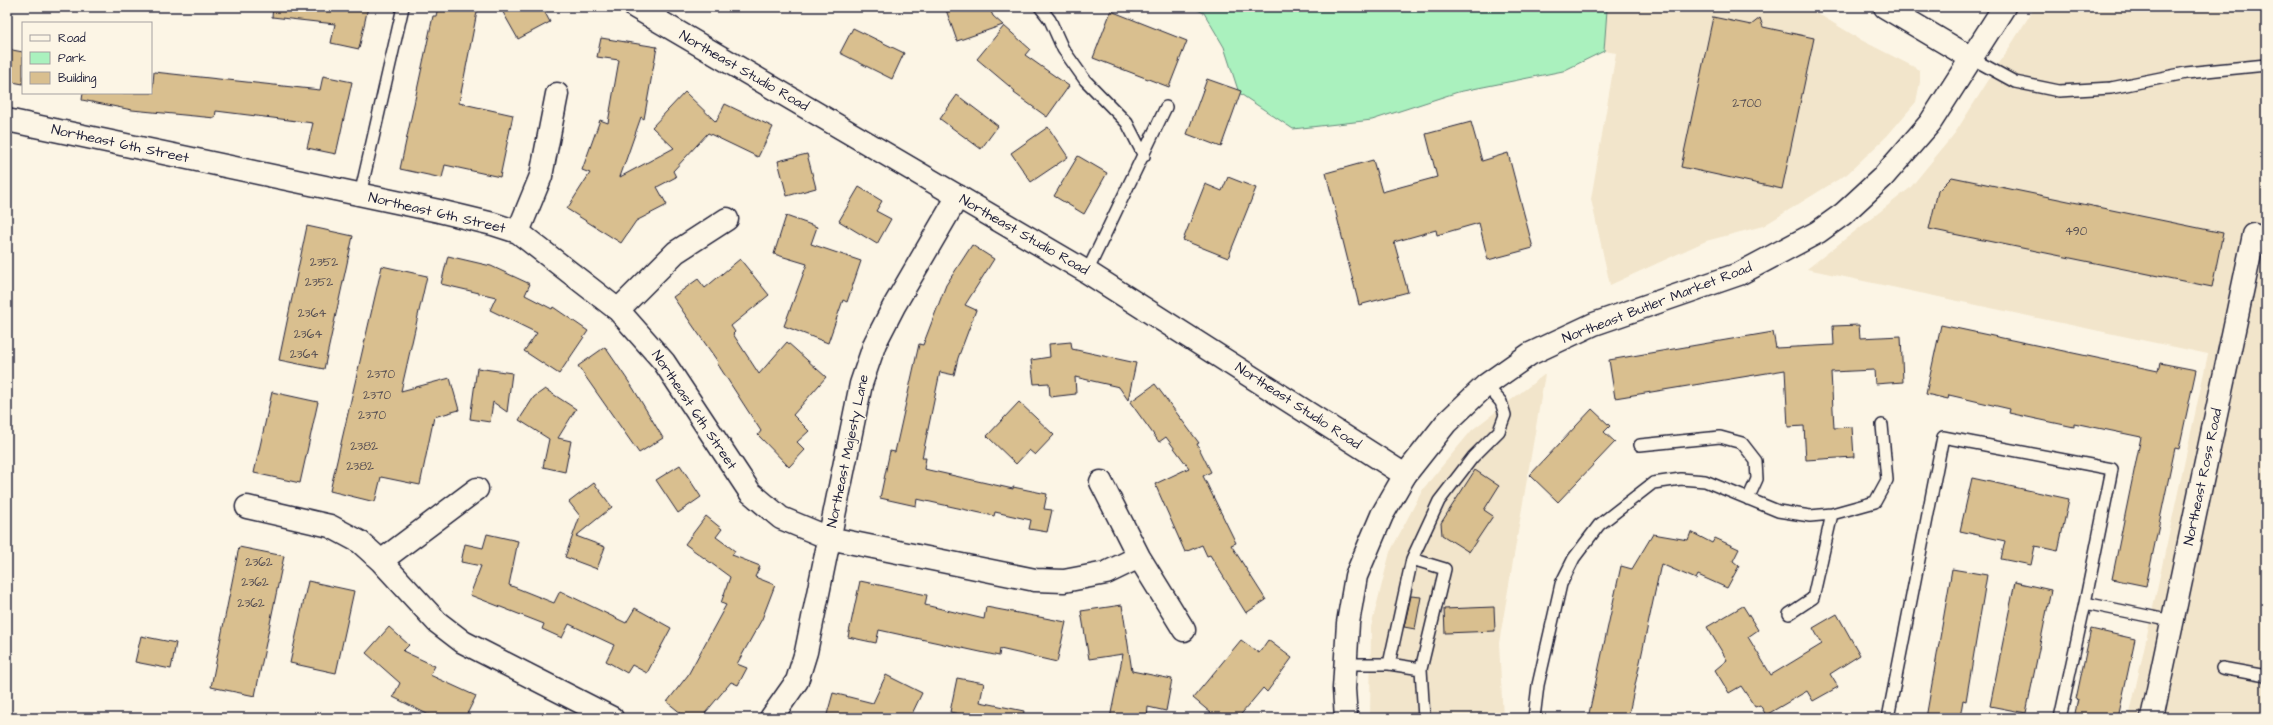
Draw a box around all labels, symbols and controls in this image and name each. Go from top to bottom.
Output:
legend [22,22,152,94]
street label: Northeast Studio Road [675,26,813,116]
text: Road [58,30,86,47]
text: Park [58,50,86,67]
text: Building [58,70,96,88]
house number: 2700 [1732,95,1762,112]
street label: Northeast 6th Street [49,120,191,168]
street label: Northeast 6th Street [366,187,508,239]
street label: Northeast Studio Road [955,190,1093,280]
house number: 490 [2065,223,2088,240]
house number: 2352 [310,254,338,271]
street label: Northeast Butler Market Road [1559,258,1755,348]
house number: 2352 [305,274,333,291]
house number: 2364 [298,305,326,322]
house number: 2364 [294,326,322,343]
house number: 2364 [290,346,318,363]
street label: Northeast 6th Street [647,346,742,474]
street label: Northeast Studio Road [1231,358,1365,454]
house number: 2370 [367,366,395,383]
street label: Northeast Majesty Lane [822,372,874,529]
house number: 2370 [363,387,391,404]
house number: 2370 [358,407,386,424]
street label: Northeast Ross Road [2179,407,2227,547]
house number: 2382 [350,438,378,455]
house number: 2382 [346,458,374,475]
house number: 2362 [245,554,273,571]
house number: 2362 [241,574,269,591]
house number: 2362 [237,595,265,612]

